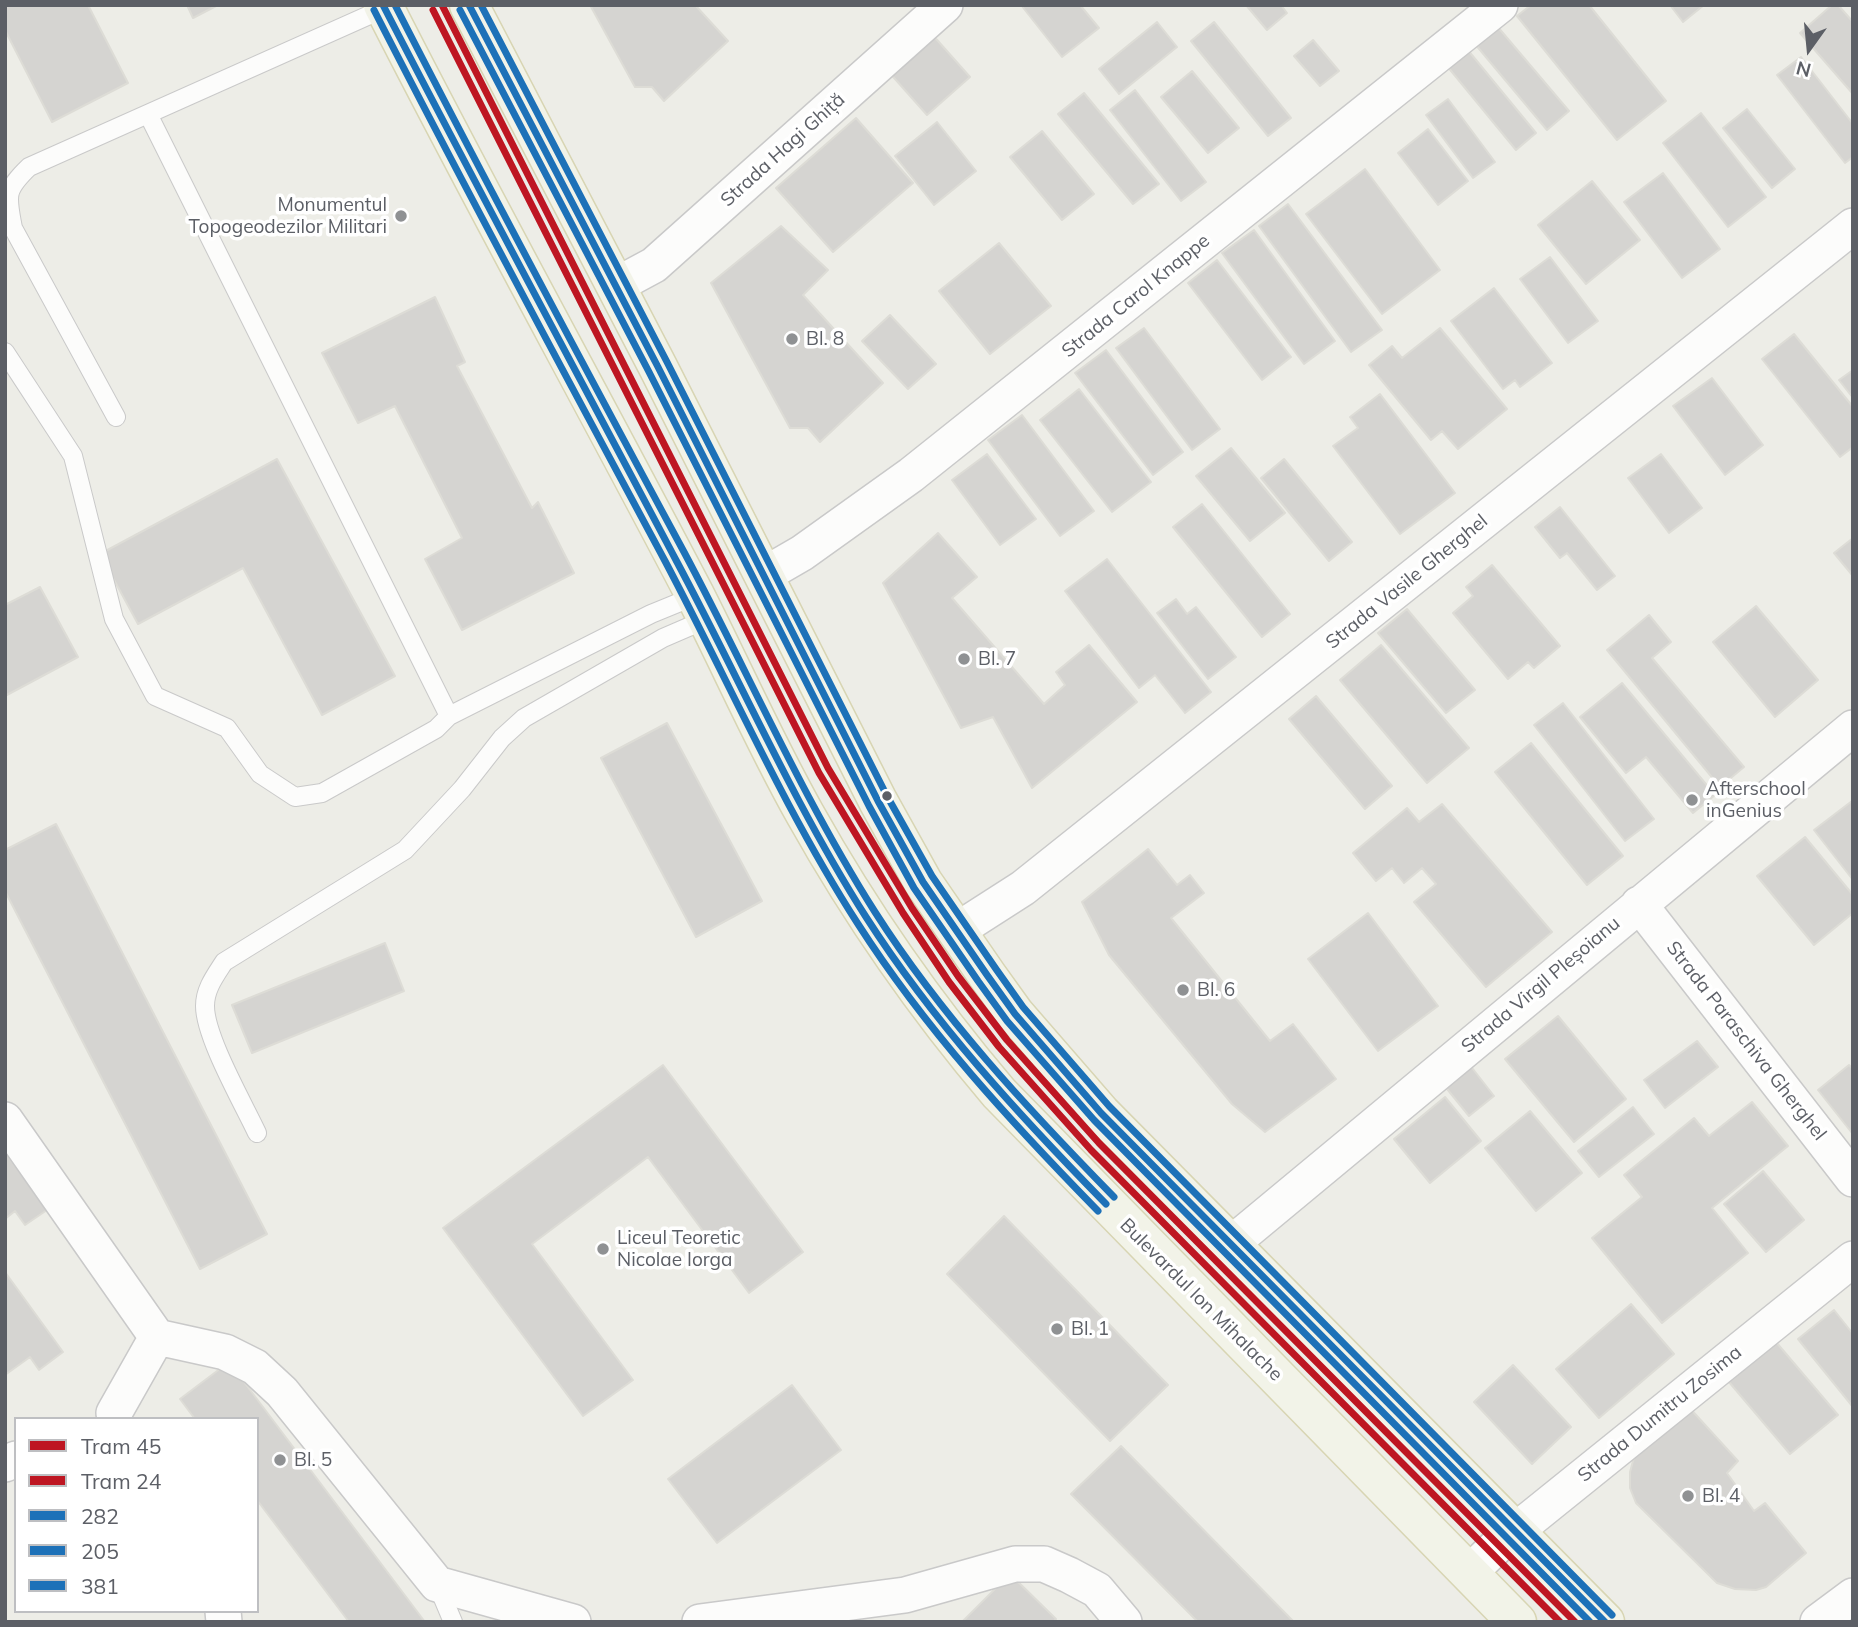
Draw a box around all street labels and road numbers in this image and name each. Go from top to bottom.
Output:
street label: Strada Hagi Ghiță [716,88,850,212]
street label: Strada Carol Knappe [1058,229,1214,363]
street label: Strada Vasile Gherghel [1322,510,1492,654]
street label: Strada Virgil Pleșoianu [1457,912,1625,1058]
street label: Strada Paraschiva Gherghel [1661,937,1831,1145]
street label: Bulevardul Ion Mihalache [1115,1214,1287,1386]
street label: Strada Dumitru Zosima [1573,1341,1747,1487]

